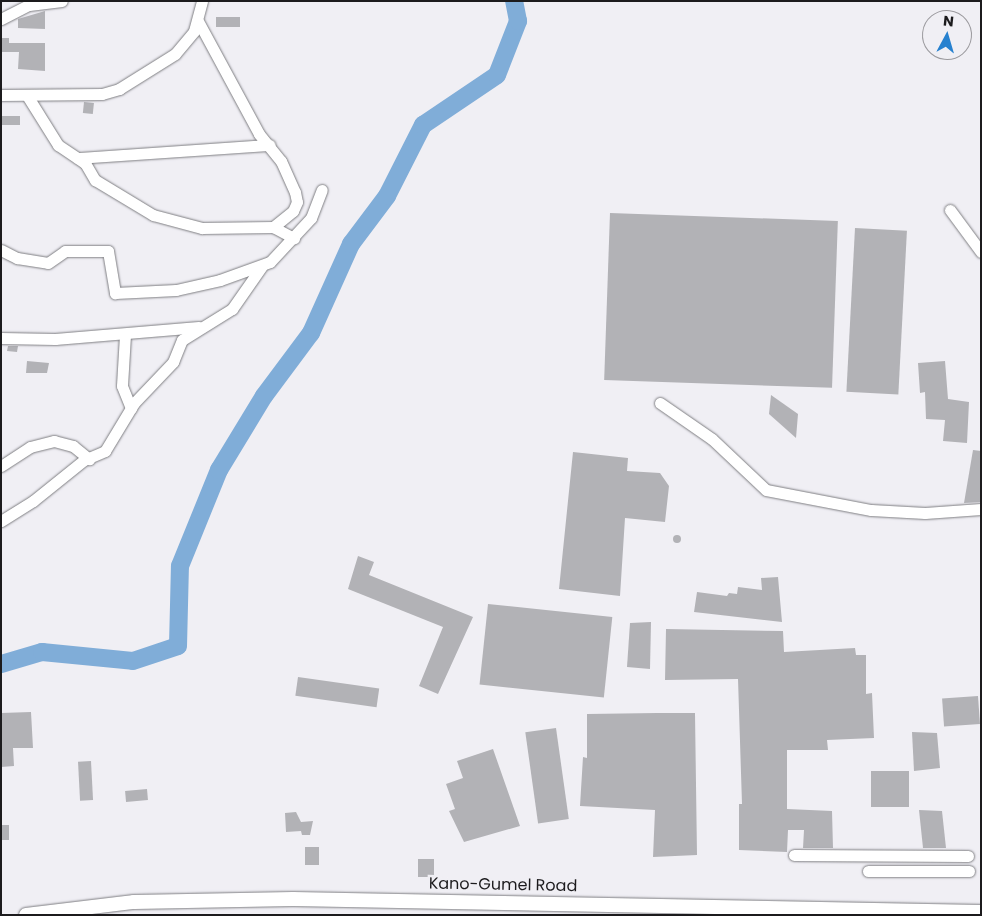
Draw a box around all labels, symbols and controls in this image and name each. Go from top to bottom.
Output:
north arrow [922,10,972,60]
text: N [942,11,955,32]
street label: Kano-Gumel Road [429,874,577,896]

